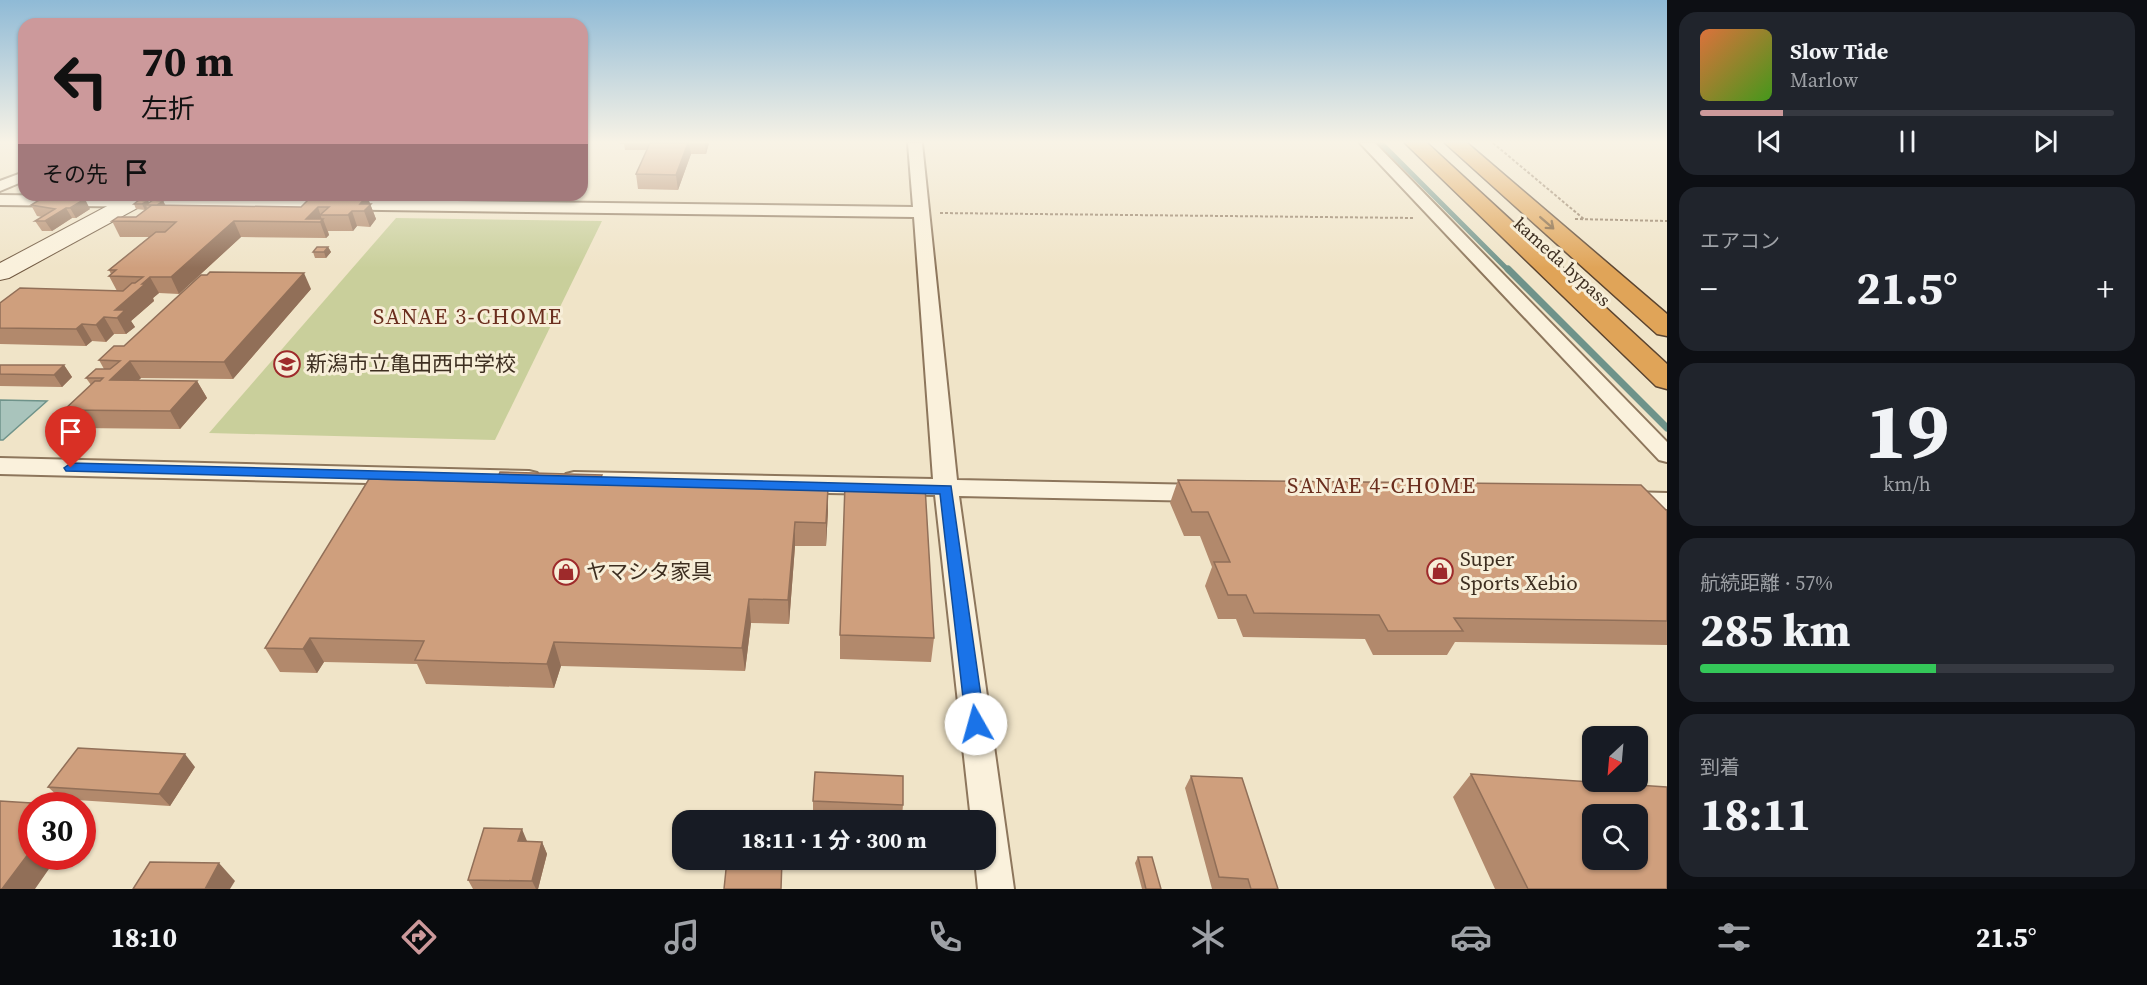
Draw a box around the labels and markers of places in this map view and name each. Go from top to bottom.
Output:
school or university icon: 新潟市立亀田西中学校 [272,349,302,379]
place label: 新潟市立亀田西中学校 [306,349,516,378]
pin [45,406,96,468]
place label: Super Sports Xebio [1460,544,1578,597]
shop icon: Super Sports Xebio [1425,556,1455,586]
shop icon: ヤマシタ家具 [551,557,581,587]
place label: ヤマシタ家具 [586,557,712,586]

